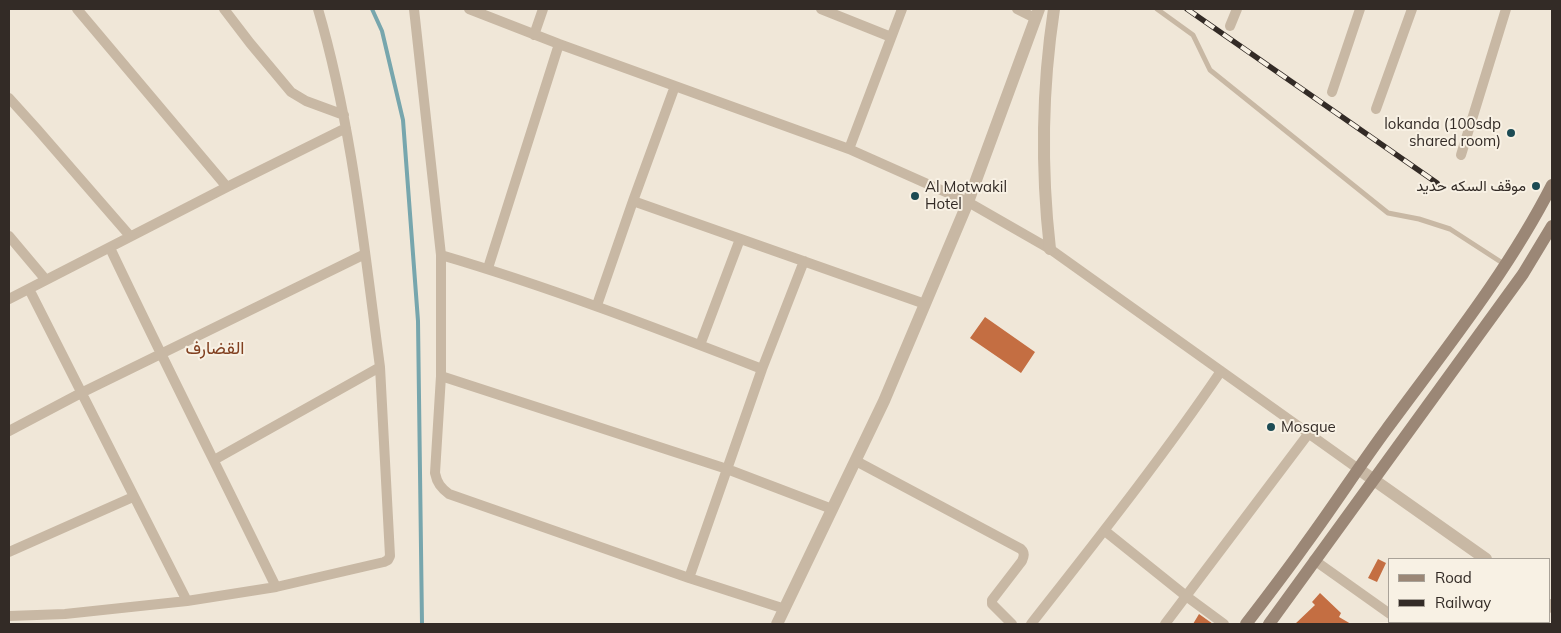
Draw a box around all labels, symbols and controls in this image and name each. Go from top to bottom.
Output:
place label: lokanda (100sdp shared room) [1384,115,1501,150]
marker: lokanda (100sdp shared room) [1505,127,1517,139]
place label: موقف السكه حديد [1416,177,1526,195]
place label: Al Motwakil Hotel [925,178,1007,213]
marker: موقف السكه حديد [1530,180,1542,192]
marker: Al Motwakil Hotel [909,190,921,202]
district label: القضارف [185,338,245,360]
place label: Mosque [1281,418,1336,436]
marker: Mosque [1265,421,1277,433]
legend [1388,558,1551,623]
text: Road [1435,568,1472,587]
text: Railway [1435,593,1491,612]

